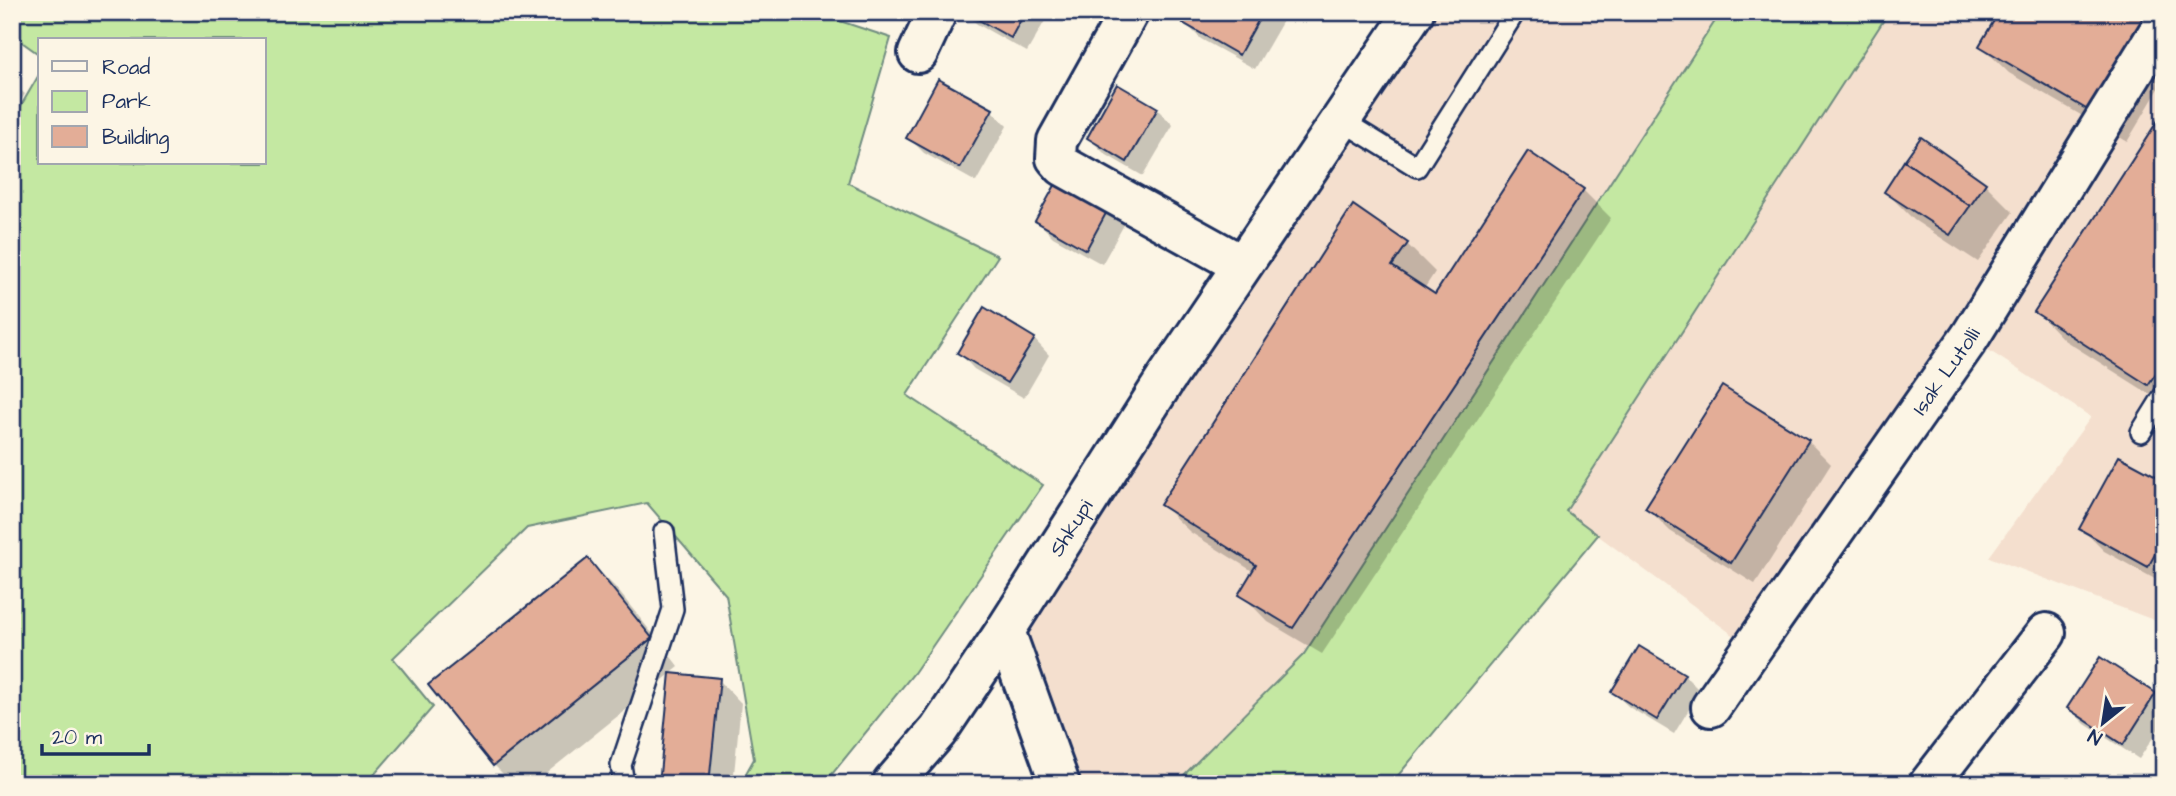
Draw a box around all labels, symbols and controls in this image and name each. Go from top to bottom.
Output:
legend [38,38,266,164]
text: Road [102,53,150,82]
text: Park [102,87,151,116]
text: Building [102,123,170,154]
street label: Isak Lutolli [1905,322,1987,421]
street label: Shkupi [1042,494,1100,562]
north arrow [2068,688,2138,758]
scale bar [42,712,149,756]
text: N [2083,722,2107,751]
text: 20 m [52,723,103,752]

